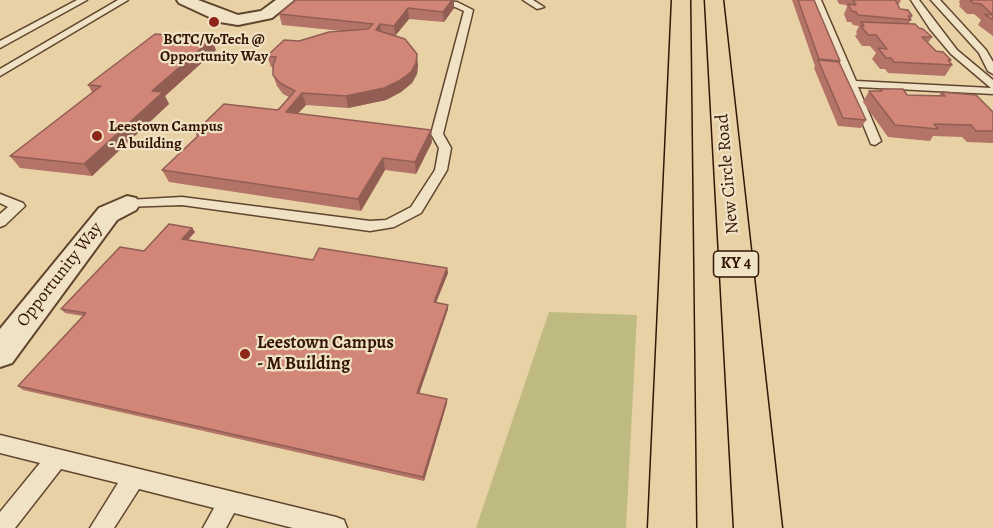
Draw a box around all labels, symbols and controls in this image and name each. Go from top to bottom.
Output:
marker: BCTC/VoTech @ Opportunity Way [207,15,221,29]
place label: BCTC/VoTech @ Opportunity Way [160,31,268,66]
street label: New Circle Road [712,113,744,235]
place label: Leestown Campus - A building [109,118,223,153]
marker: Leestown Campus - A building [90,129,104,143]
street label: Opportunity Way [12,218,108,332]
road number: KY 4 [714,251,758,277]
place label: Leestown Campus - M Building [257,333,394,376]
marker: Leestown Campus - M Building [238,347,252,361]

